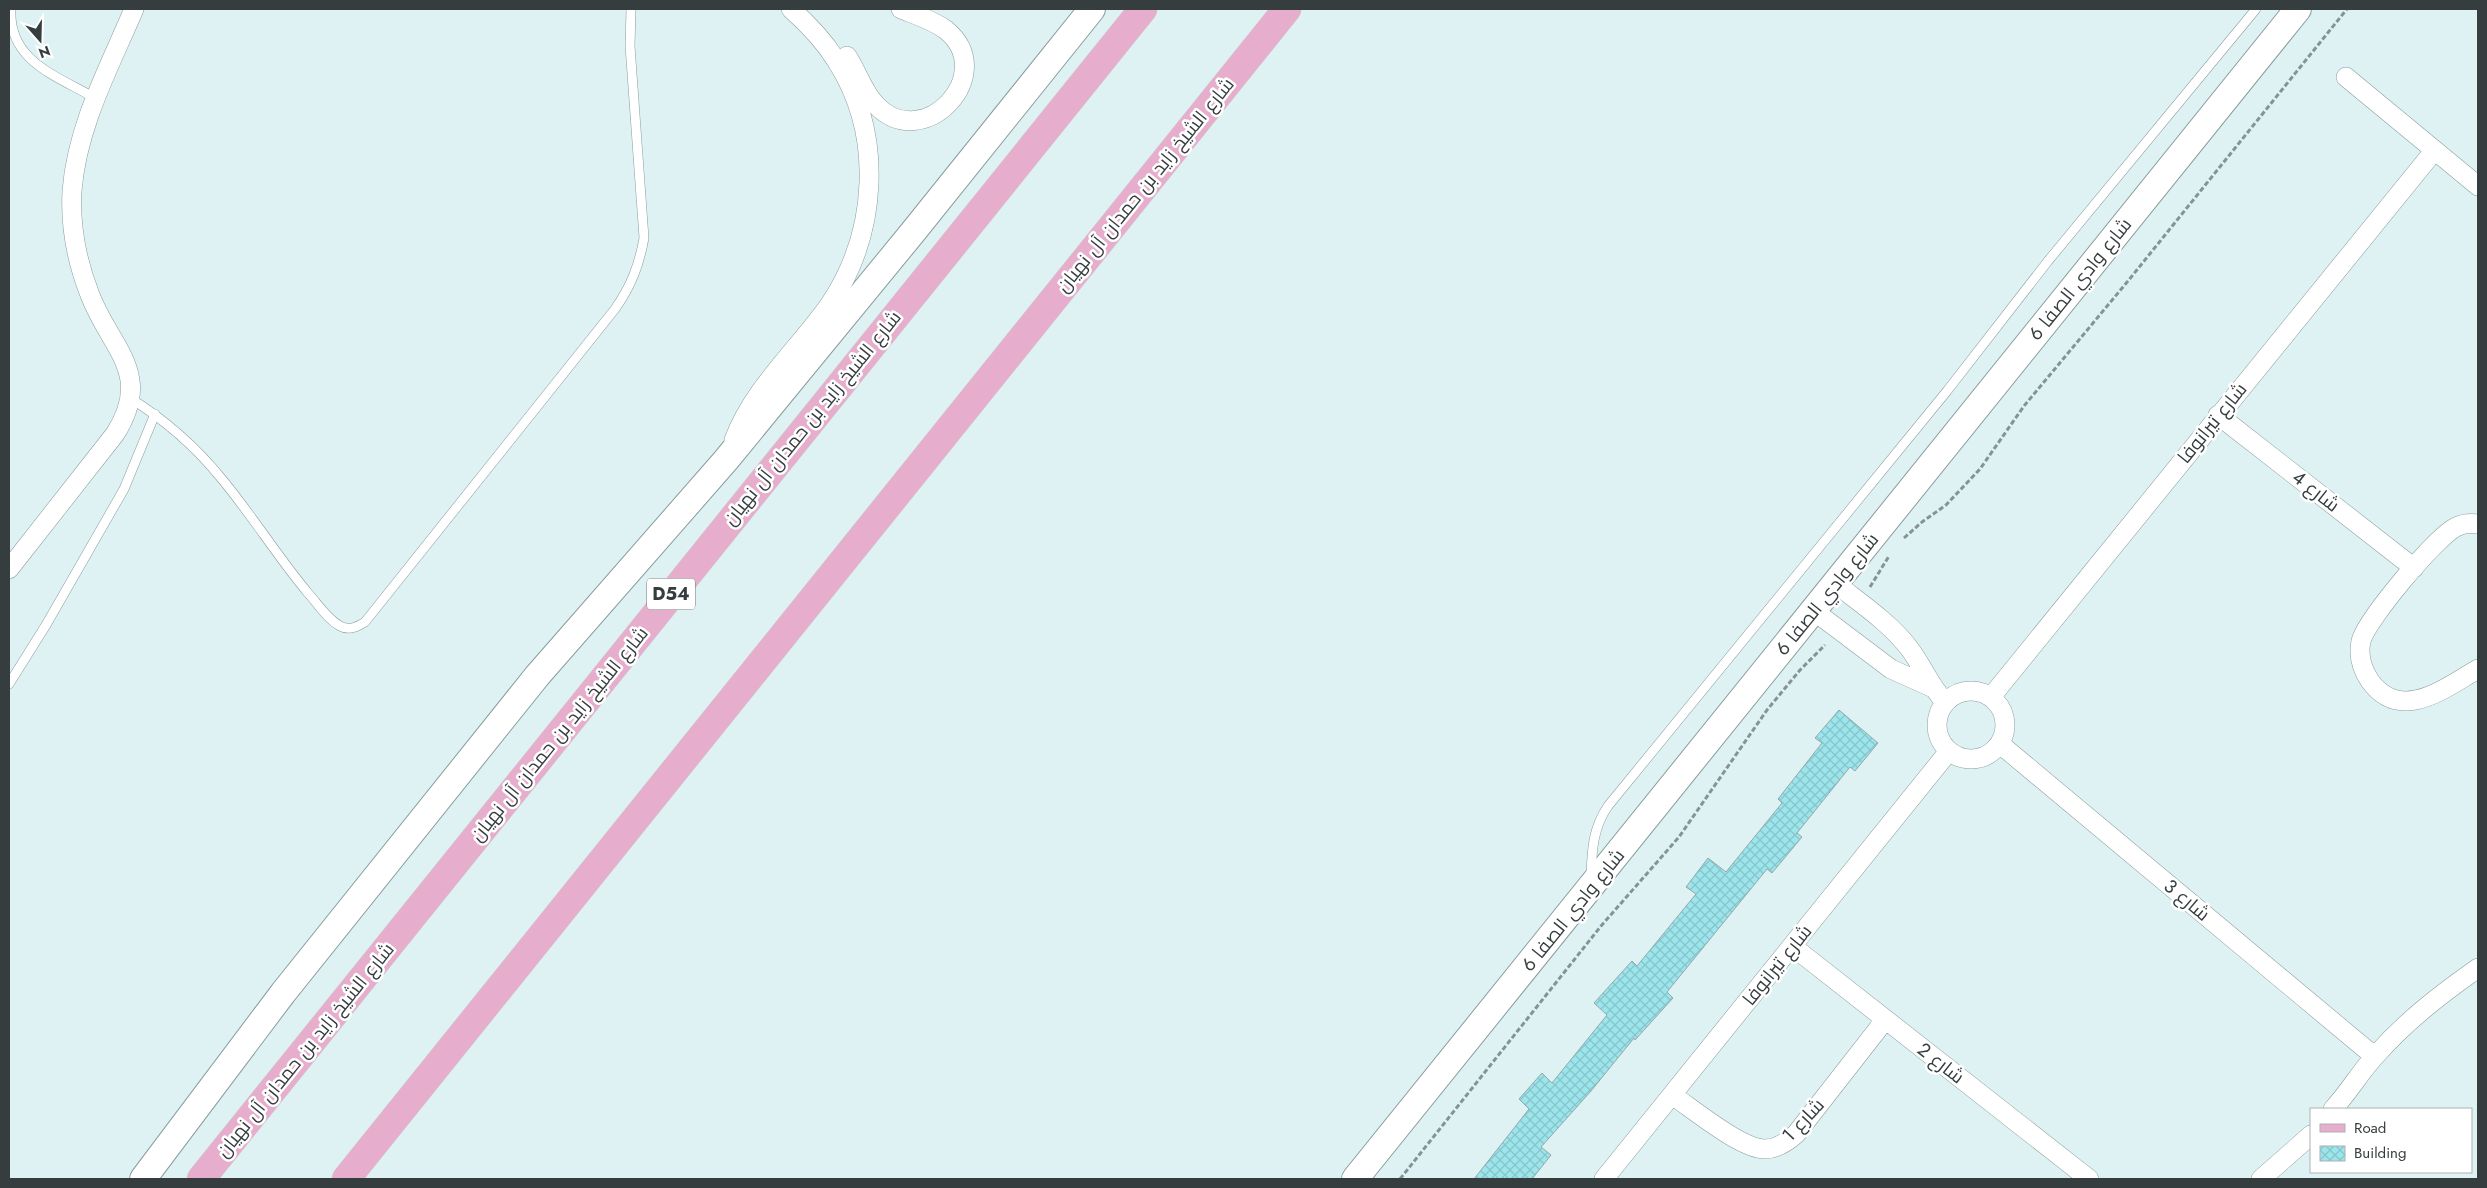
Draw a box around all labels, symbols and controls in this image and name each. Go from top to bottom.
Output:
north arrow [15,15,65,65]
text: N [36,41,53,64]
street label: شارع الشيخ زايد بن حمدان آل نهيان [1050,72,1240,298]
street label: شارع وادي الصفا 6 [2022,212,2139,347]
street label: شارع الشيخ زايد بن حمدان آل نهيان [717,305,907,531]
street label: شارع تيرانوفا [2171,377,2253,469]
street label: شارع 4 [2287,464,2345,518]
street label: شارع وادي الصفا 6 [1769,527,1886,662]
road number: D54 [647,578,695,610]
street label: شارع الشيخ زايد بن حمدان آل نهيان [464,621,654,847]
street label: شارع وادي الصفا 6 [1515,843,1632,978]
street label: شارع 3 [2158,873,2216,927]
street label: شارع تيرانوفا [1736,919,1818,1011]
street label: شارع الشيخ زايد بن حمدان آل نهيان [210,937,400,1163]
street label: شارع 2 [1912,1036,1970,1090]
street label: شارع 1 [1776,1092,1830,1148]
legend [2310,1108,2472,1173]
text: Road [2354,1117,2386,1139]
text: Building [2354,1142,2406,1164]

